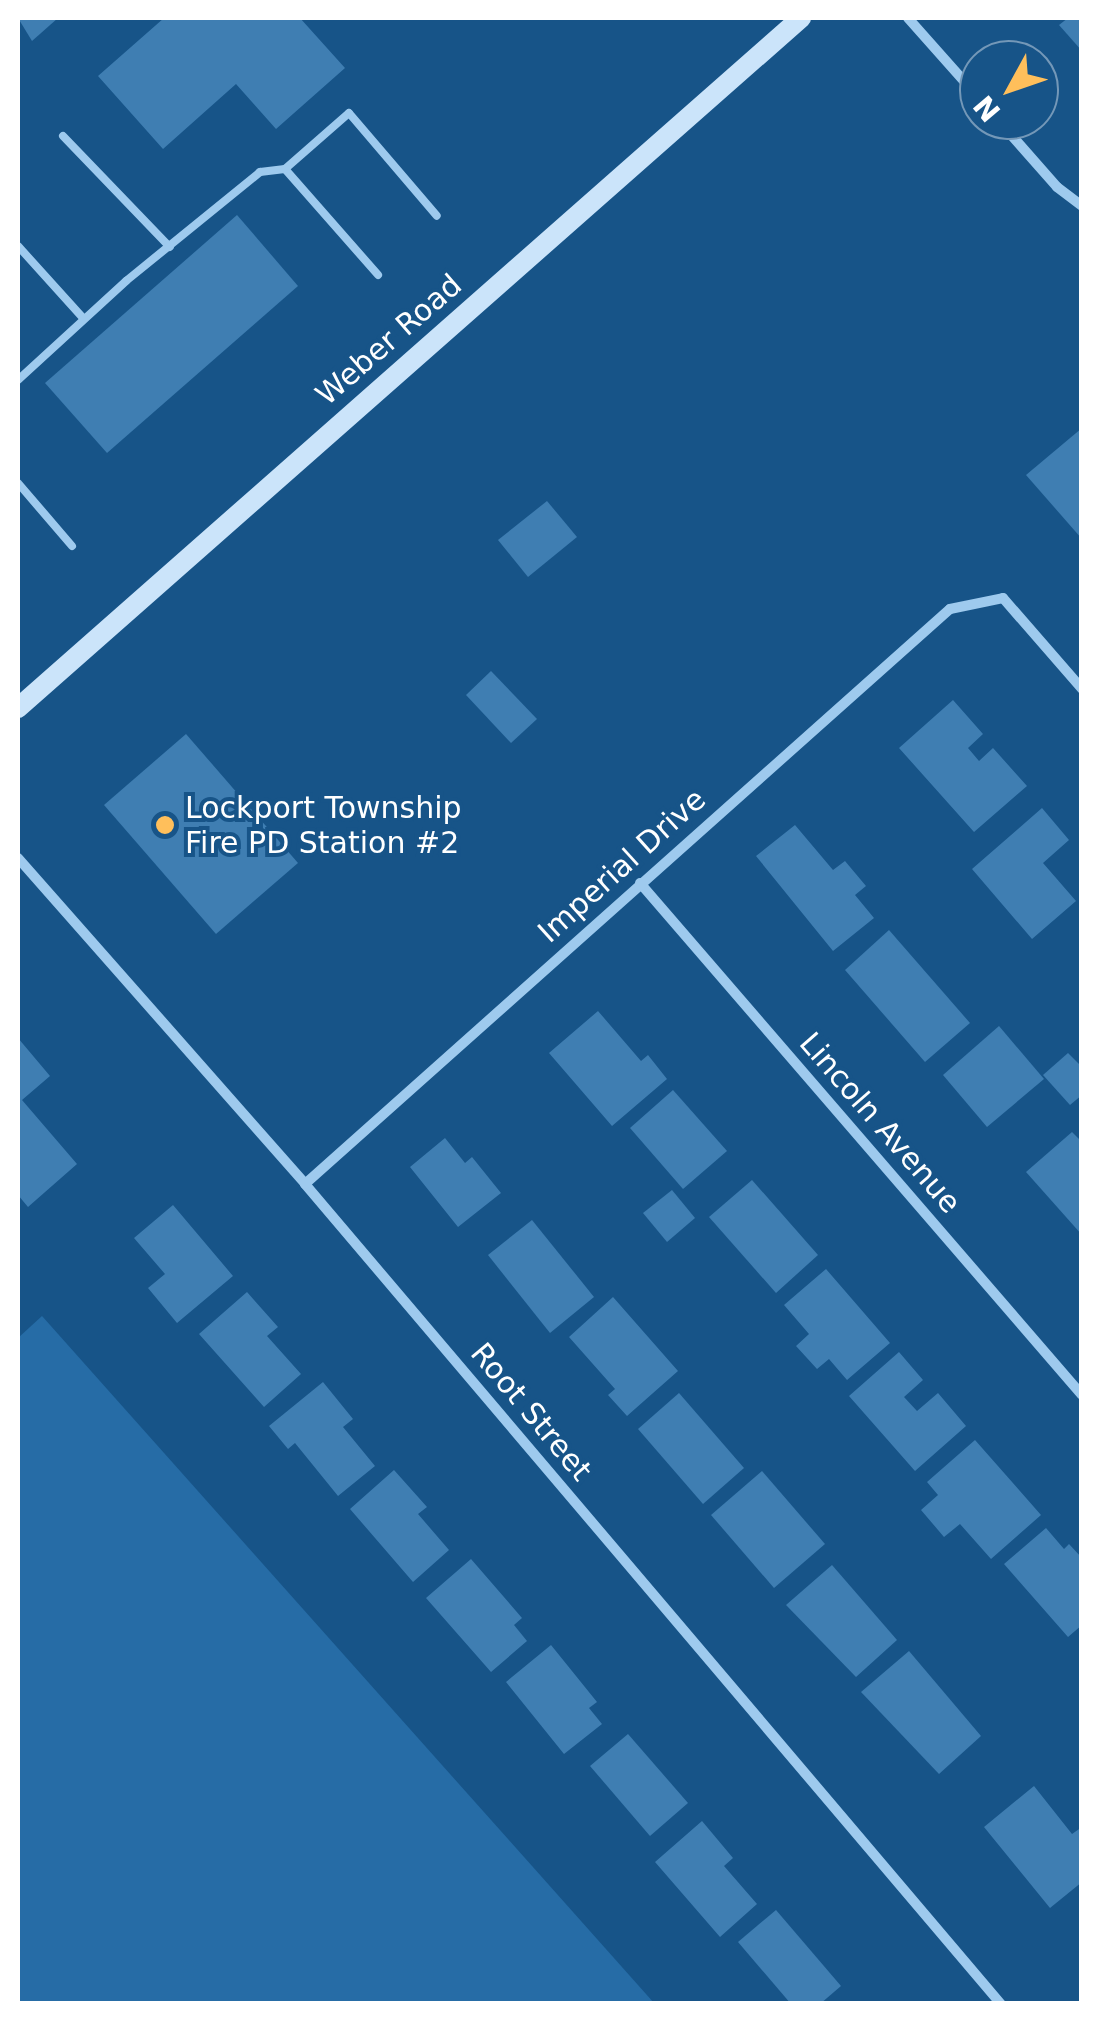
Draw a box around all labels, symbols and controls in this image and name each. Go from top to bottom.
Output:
north arrow [959,40,1059,140]
text: N [967,89,1007,128]
street label: Weber Road [309,267,469,413]
street label: Imperial Drive [531,782,713,950]
place label: Lockport Township Fire PD Station #2 [185,790,462,860]
marker: Lockport Township Fire PD Station #2 [154,814,176,836]
street label: Lincoln Avenue [792,1025,968,1221]
street label: Root Street [463,1336,599,1488]

